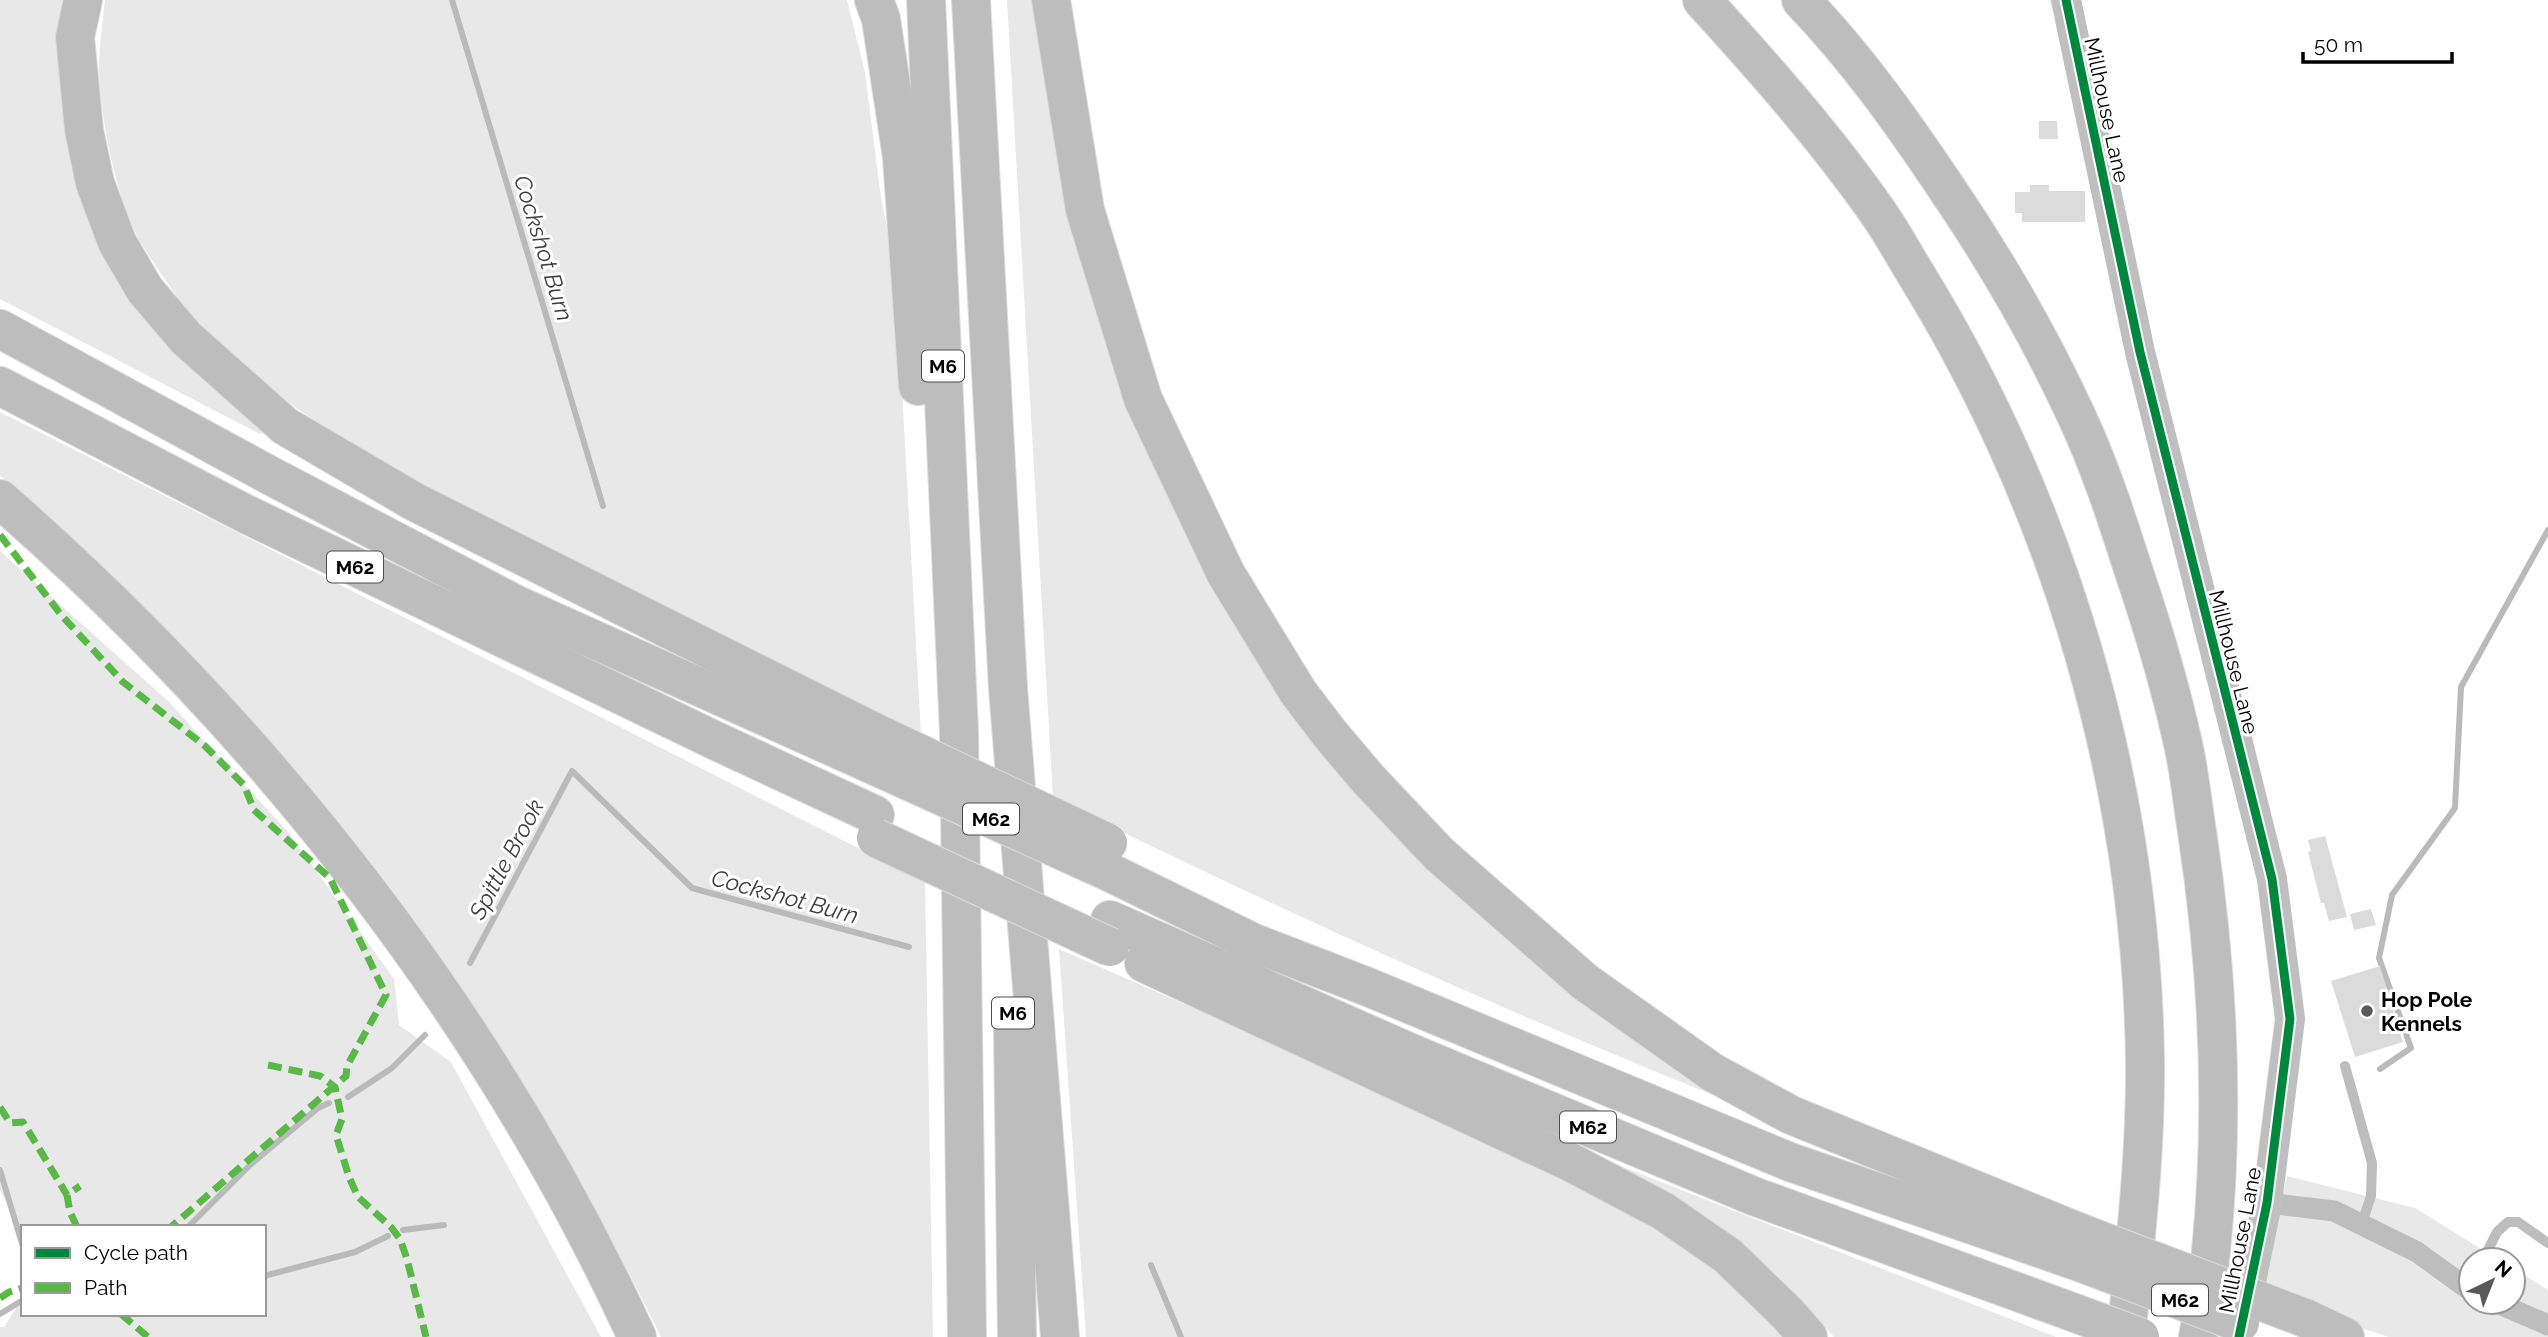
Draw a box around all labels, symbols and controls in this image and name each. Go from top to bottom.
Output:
scale bar [2303,21,2452,65]
text: 50 m [2314,32,2363,57]
street label: Millhouse Lane [2079,35,2135,185]
water label: Cockshot Burn [509,172,579,324]
road number: M6 [922,350,964,382]
road number: M62 [327,552,383,582]
street label: Millhouse Lane [2204,587,2264,737]
water label: Spittle Brook [463,794,549,924]
road number: M62 [963,804,1019,834]
water label: Cockshot Burn [709,863,861,929]
place label: Hop Pole Kennels [2381,987,2473,1036]
road number: M6 [992,998,1034,1028]
marker: Hop Pole Kennels [2359,1003,2375,1019]
road number: M62 [1560,1112,1616,1142]
street label: Millhouse Lane [2214,1165,2266,1315]
legend [21,1225,266,1316]
text: Cycle path [84,1240,188,1265]
north arrow [2457,1246,2527,1316]
text: N [2491,1256,2516,1282]
text: Path [84,1275,128,1300]
road number: M62 [2152,1284,2208,1316]

